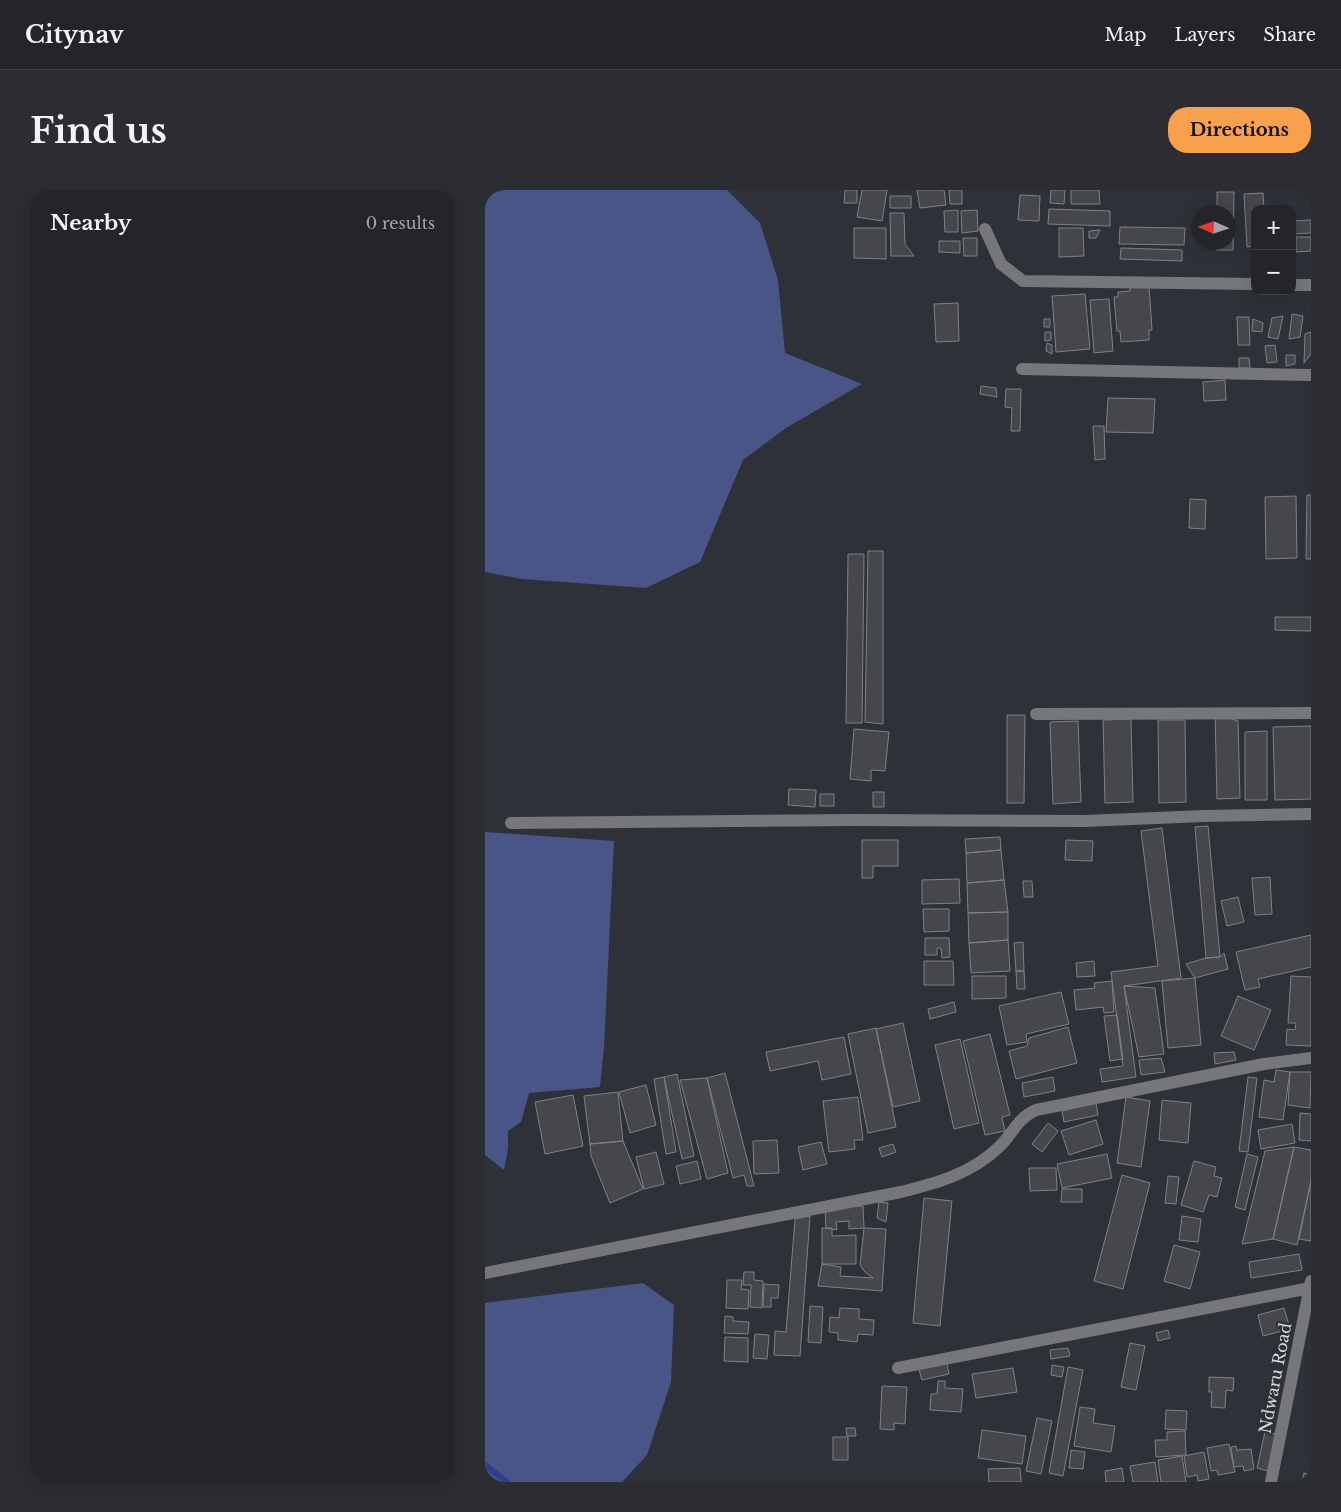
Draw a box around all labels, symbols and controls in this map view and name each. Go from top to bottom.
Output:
text: Citynav [25,20,124,49]
text: Map [1105,24,1146,46]
text: Layers [1174,24,1235,46]
text: Share [1263,24,1316,46]
button: Directions [1168,107,1311,153]
text: Find us [30,109,167,152]
north arrow [1191,205,1236,250]
map controls [1251,205,1296,295]
button: + [1251,205,1296,250]
text: Nearby [50,210,131,236]
text: 0 results [366,213,435,233]
button: − [1251,250,1296,295]
street label: Ndwaru Road [1254,1321,1296,1435]

